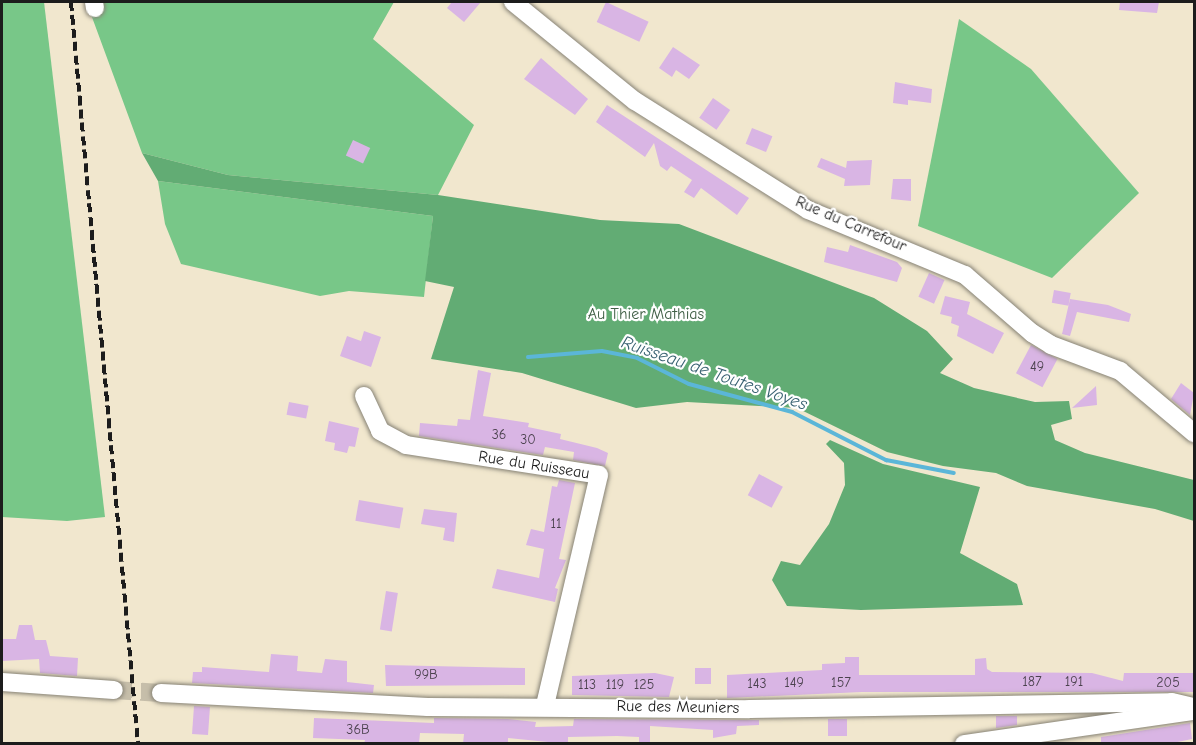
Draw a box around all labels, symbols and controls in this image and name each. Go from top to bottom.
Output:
street label: Rue du Carrefour [793,192,909,256]
park label: Au Thier Mathias [588,304,704,324]
water label: Ruisseau de Toutes Voyes [618,332,810,416]
house number: 49 [1030,359,1044,375]
house number: 36 [492,427,506,443]
house number: 30 [520,432,536,448]
street label: Rue du Ruisseau [477,447,591,483]
house number: 11 [550,516,562,532]
house number: 99B [414,667,438,683]
house number: 187 [1022,674,1042,690]
house number: 191 [1065,674,1083,690]
house number: 149 [784,675,804,691]
house number: 157 [831,675,851,691]
house number: 205 [1156,675,1180,691]
house number: 143 [747,676,767,692]
house number: 113 [578,677,596,693]
house number: 119 [606,677,624,693]
house number: 125 [634,677,654,693]
street label: Rue des Meuniers [617,696,739,718]
house number: 36B [346,722,370,738]

